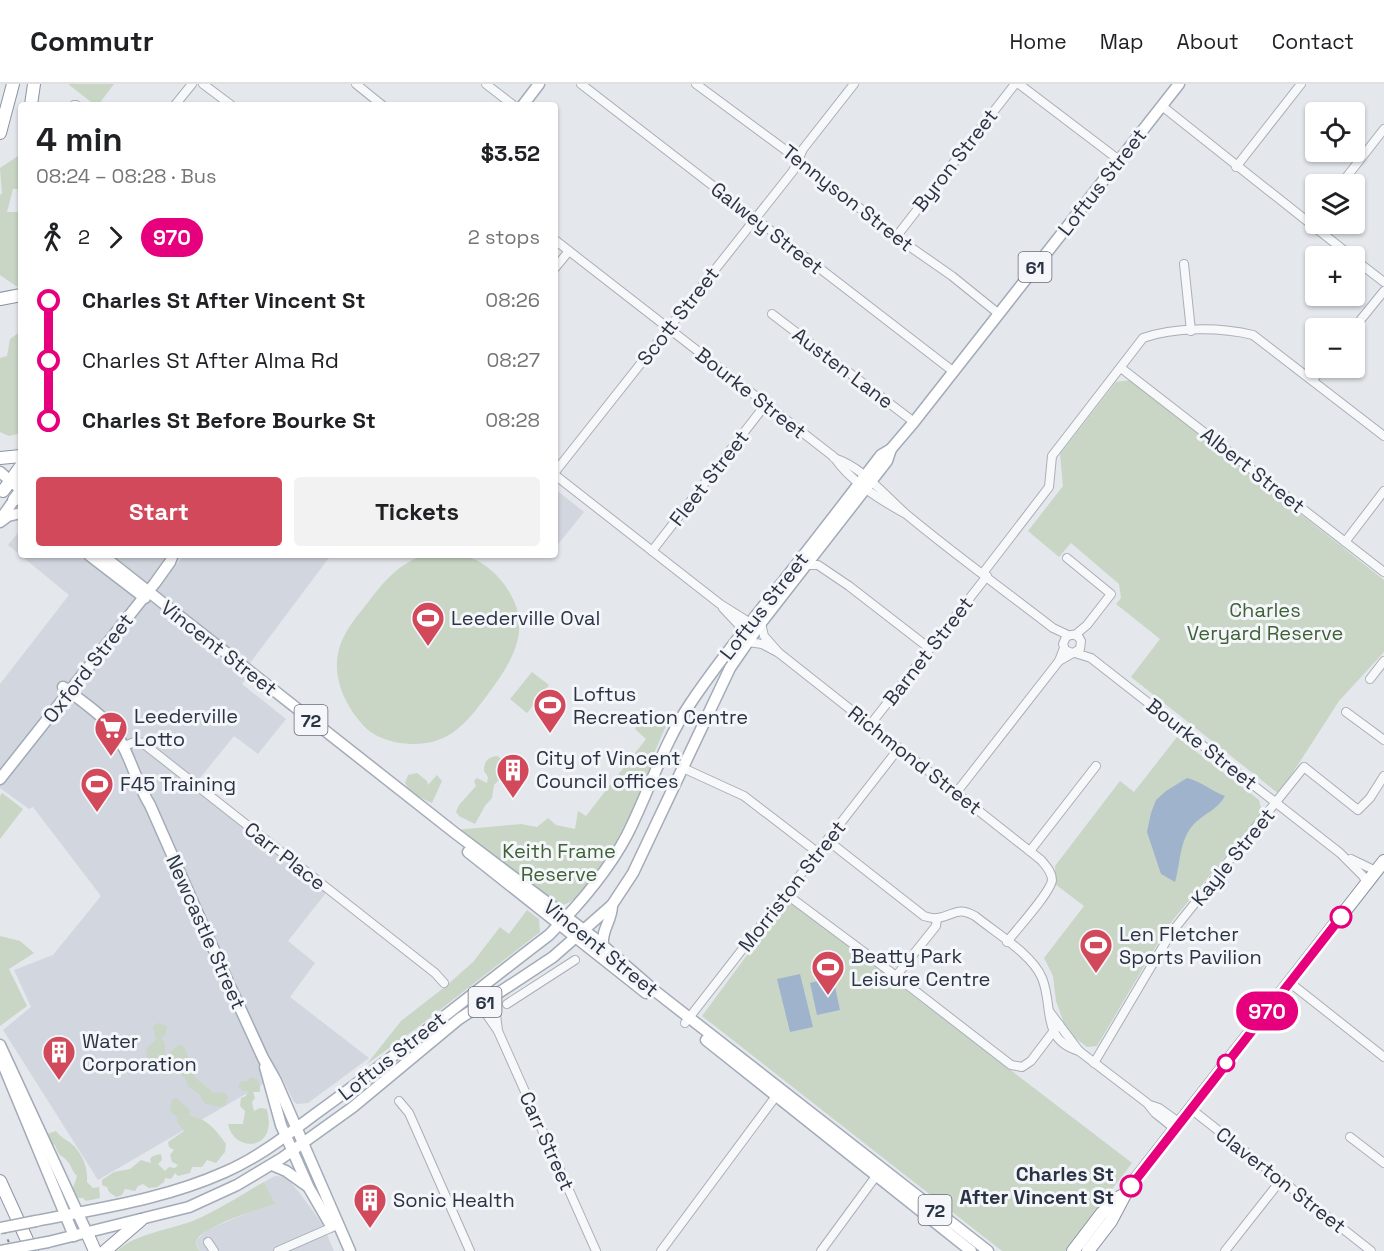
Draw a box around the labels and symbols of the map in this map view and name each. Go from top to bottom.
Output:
street label: Byron Street [907,103,1003,217]
street label: Loftus Street [1052,123,1152,241]
street label: Tennyson Street [777,139,919,257]
street label: Galwey Street [706,176,828,280]
road number: 61 [1018,252,1052,282]
street label: Scott Street [631,261,725,371]
street label: Austen Lane [787,322,899,414]
street label: Bourke Street [690,342,812,444]
street label: Albert Street [1196,421,1310,519]
street label: Fleet Street [664,425,754,531]
street label: Loftus Street [714,547,814,665]
street label: Barnet Street [877,591,979,711]
street label: Vincent Street [156,594,282,702]
park label: Charles Veryard Reserve [1187,597,1343,646]
sports icon: Leederville Oval [410,600,446,647]
place label: Leederville Oval [451,605,601,631]
street label: Oxford Street [37,608,139,728]
place label: Loftus Recreation Centre [573,681,748,730]
sports icon: Loftus Recreation Centre [532,687,568,734]
street label: Bourke Street [1141,693,1263,795]
street label: Richmond Street [843,700,987,820]
place label: Leederville Lotto [134,703,238,752]
road number: 72 [294,705,328,735]
supermarket icon: Leederville Lotto [93,710,129,757]
place label: City of Vincent Council offices [536,745,681,794]
building icon: City of Vincent Council offices [495,752,531,799]
sports icon: F45 Training [79,766,115,813]
place label: F45 Training [120,771,236,797]
street label: Kayle Street [1186,803,1280,911]
street label: Morriston Street [733,815,851,957]
street label: Carr Place [239,816,331,896]
park label: Keith Frame Reserve [502,838,616,887]
street label: Newcastle Street [160,851,252,1013]
street label: Vincent Street [538,894,664,1002]
unlabelled marker [1330,906,1352,928]
place label: Len Fletcher Sports Pavilion [1119,921,1262,970]
sports icon: Len Fletcher Sports Pavilion [1078,927,1114,974]
place label: Beatty Park Leisure Centre [851,943,990,992]
sports icon: Beatty Park Leisure Centre [810,949,846,996]
road number: 61 [468,987,502,1017]
line badge: 970 [1232,992,1302,1030]
street label: Loftus Street [333,1006,451,1106]
place label: Water Corporation [82,1028,197,1077]
building icon: Water Corporation [41,1034,77,1081]
unlabelled marker [1217,1054,1235,1072]
street label: Carr Street [514,1087,580,1195]
street label: Claverton Street [1211,1121,1351,1239]
place label: Charles St After Vincent St [960,1161,1114,1210]
marker: Charles St After Vincent St [1120,1175,1142,1197]
building icon: Sonic Health [352,1182,388,1229]
place label: Sonic Health [393,1187,515,1213]
road number: 72 [918,1195,952,1225]

